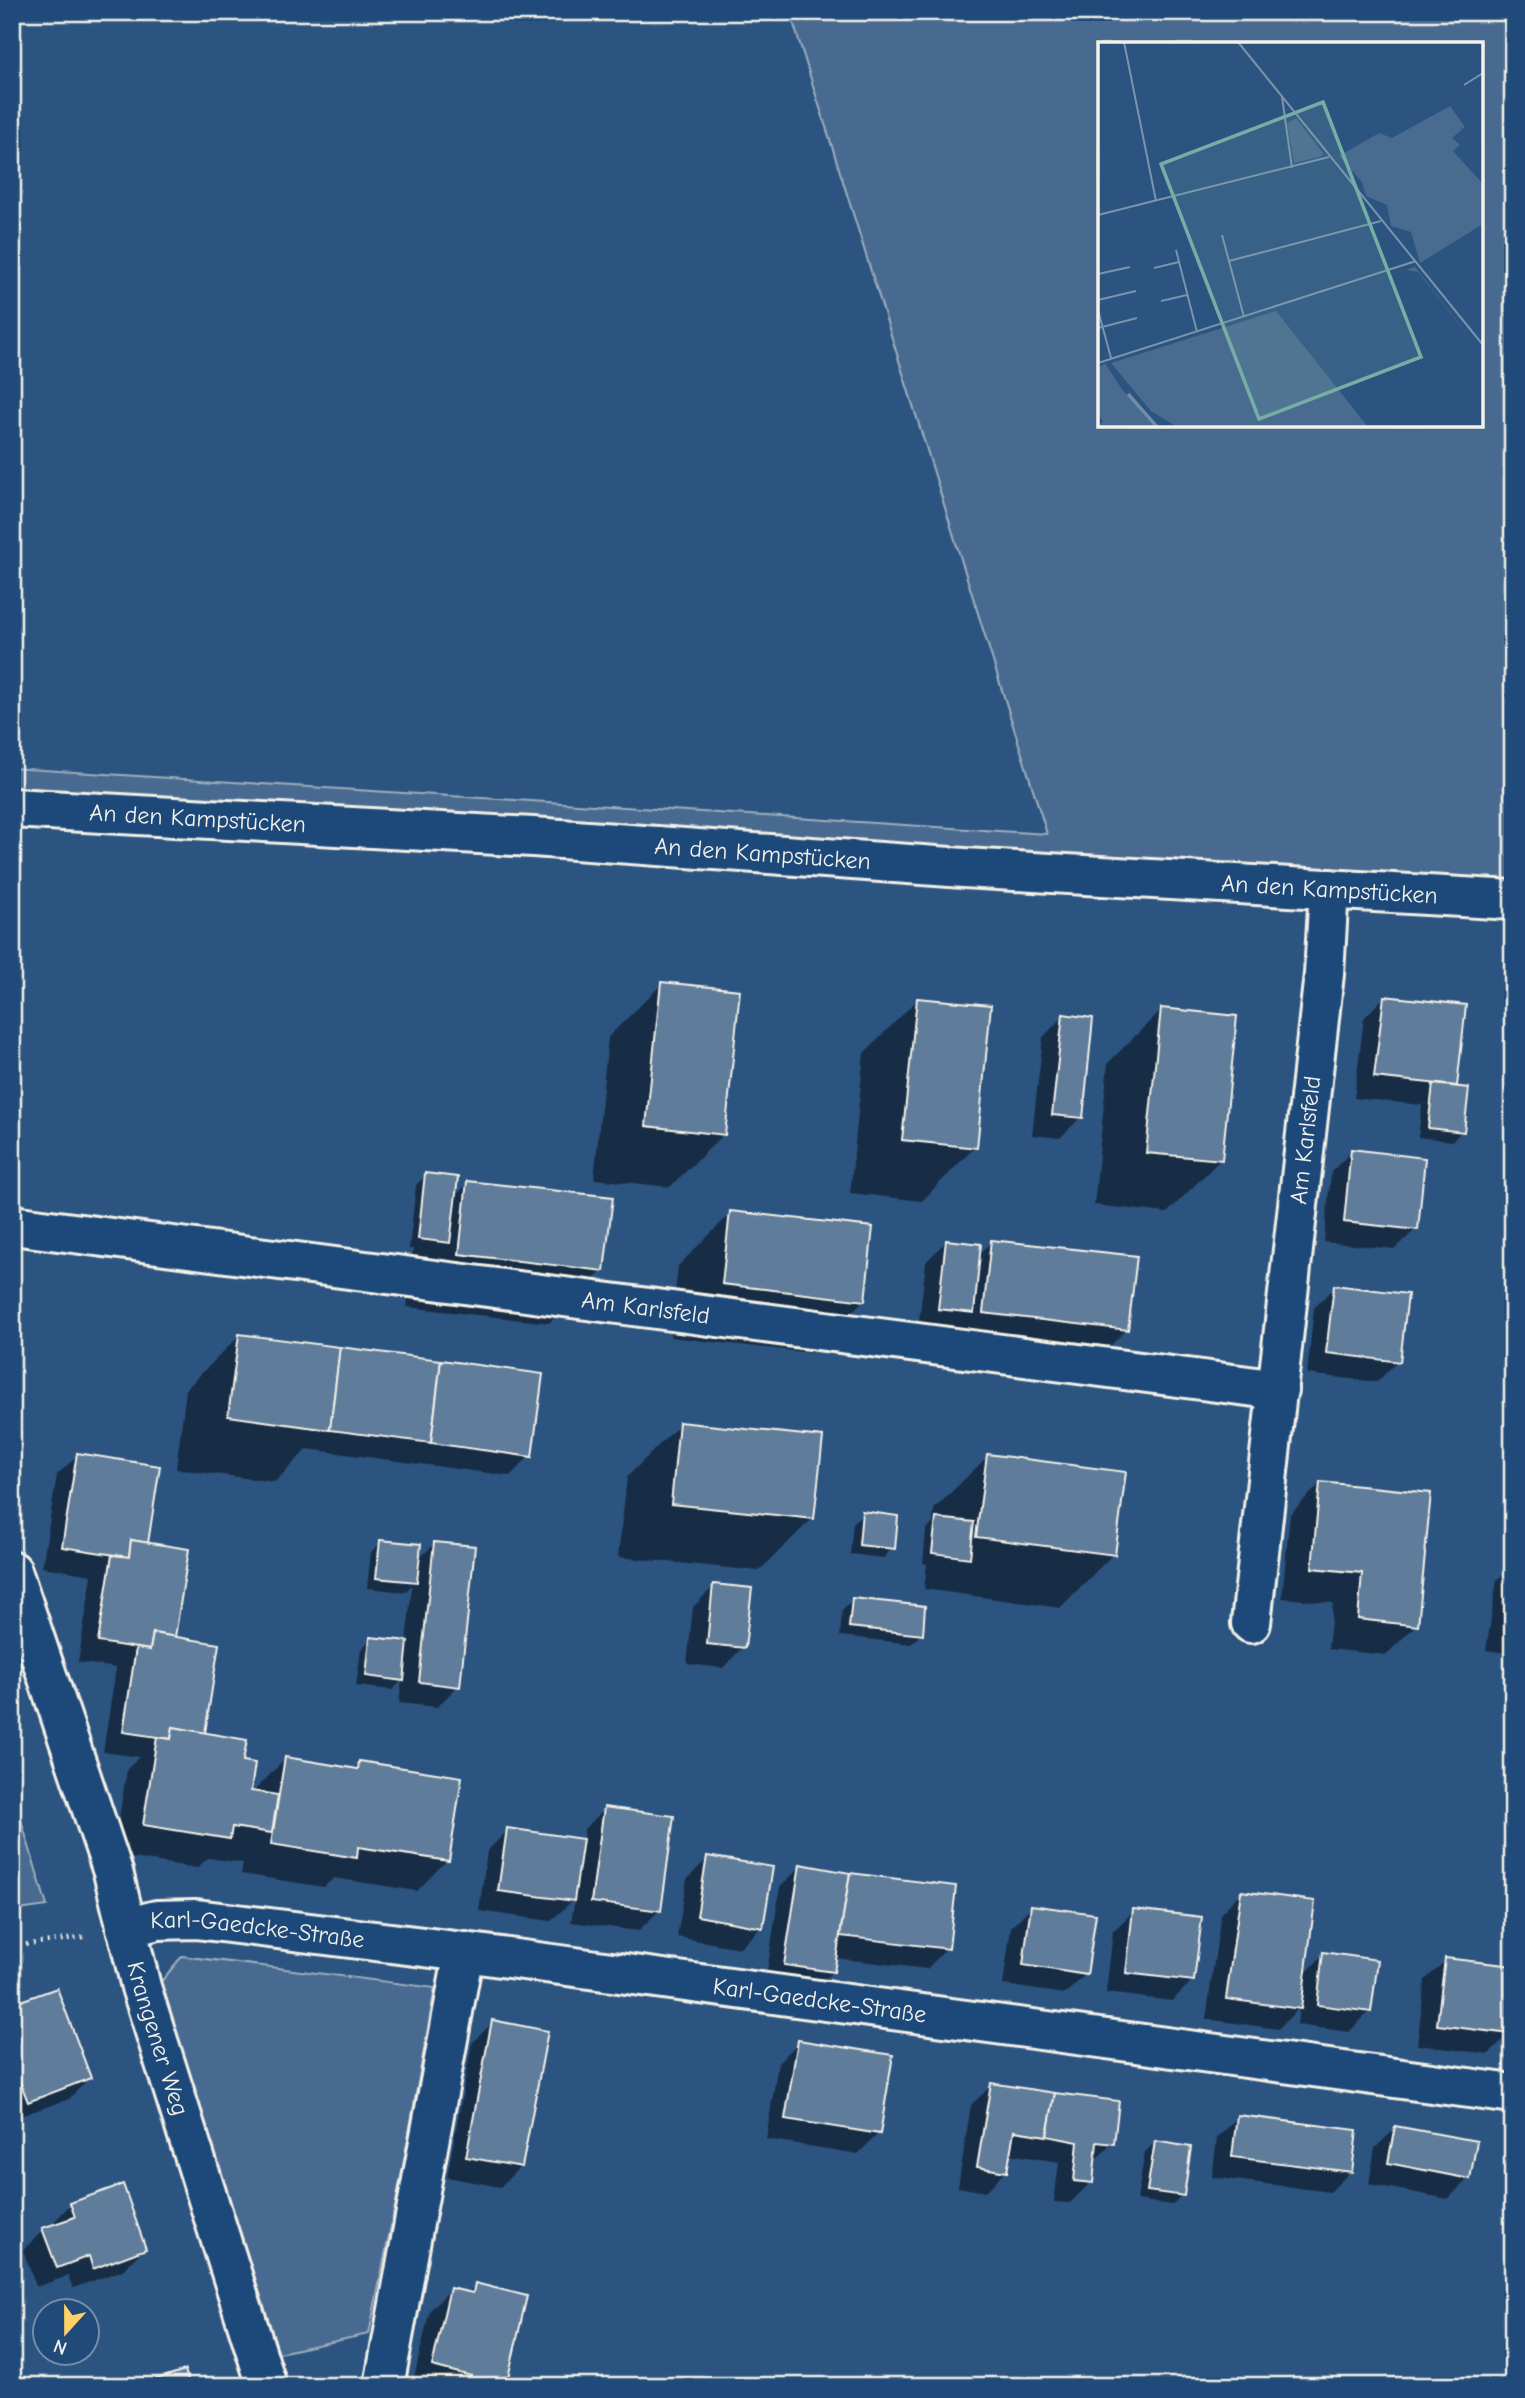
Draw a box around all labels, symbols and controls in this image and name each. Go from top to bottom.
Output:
inset map [1098,42,1483,427]
street label: An den Kampstücken [89,798,307,838]
street label: An den Kampstücken [653,832,872,875]
street label: An den Kampstücken [1220,869,1438,910]
street label: Am Karlsfeld [1284,1074,1326,1206]
street label: Am Karlsfeld [580,1285,711,1330]
street label: Karl-Gaedcke-Straße [150,1905,366,1954]
street label: Krangener Weg [121,1959,195,2119]
street label: Karl-Gaedcke-Straße [711,1972,928,2028]
north arrow [32,2296,102,2366]
text: N [51,2334,70,2359]

